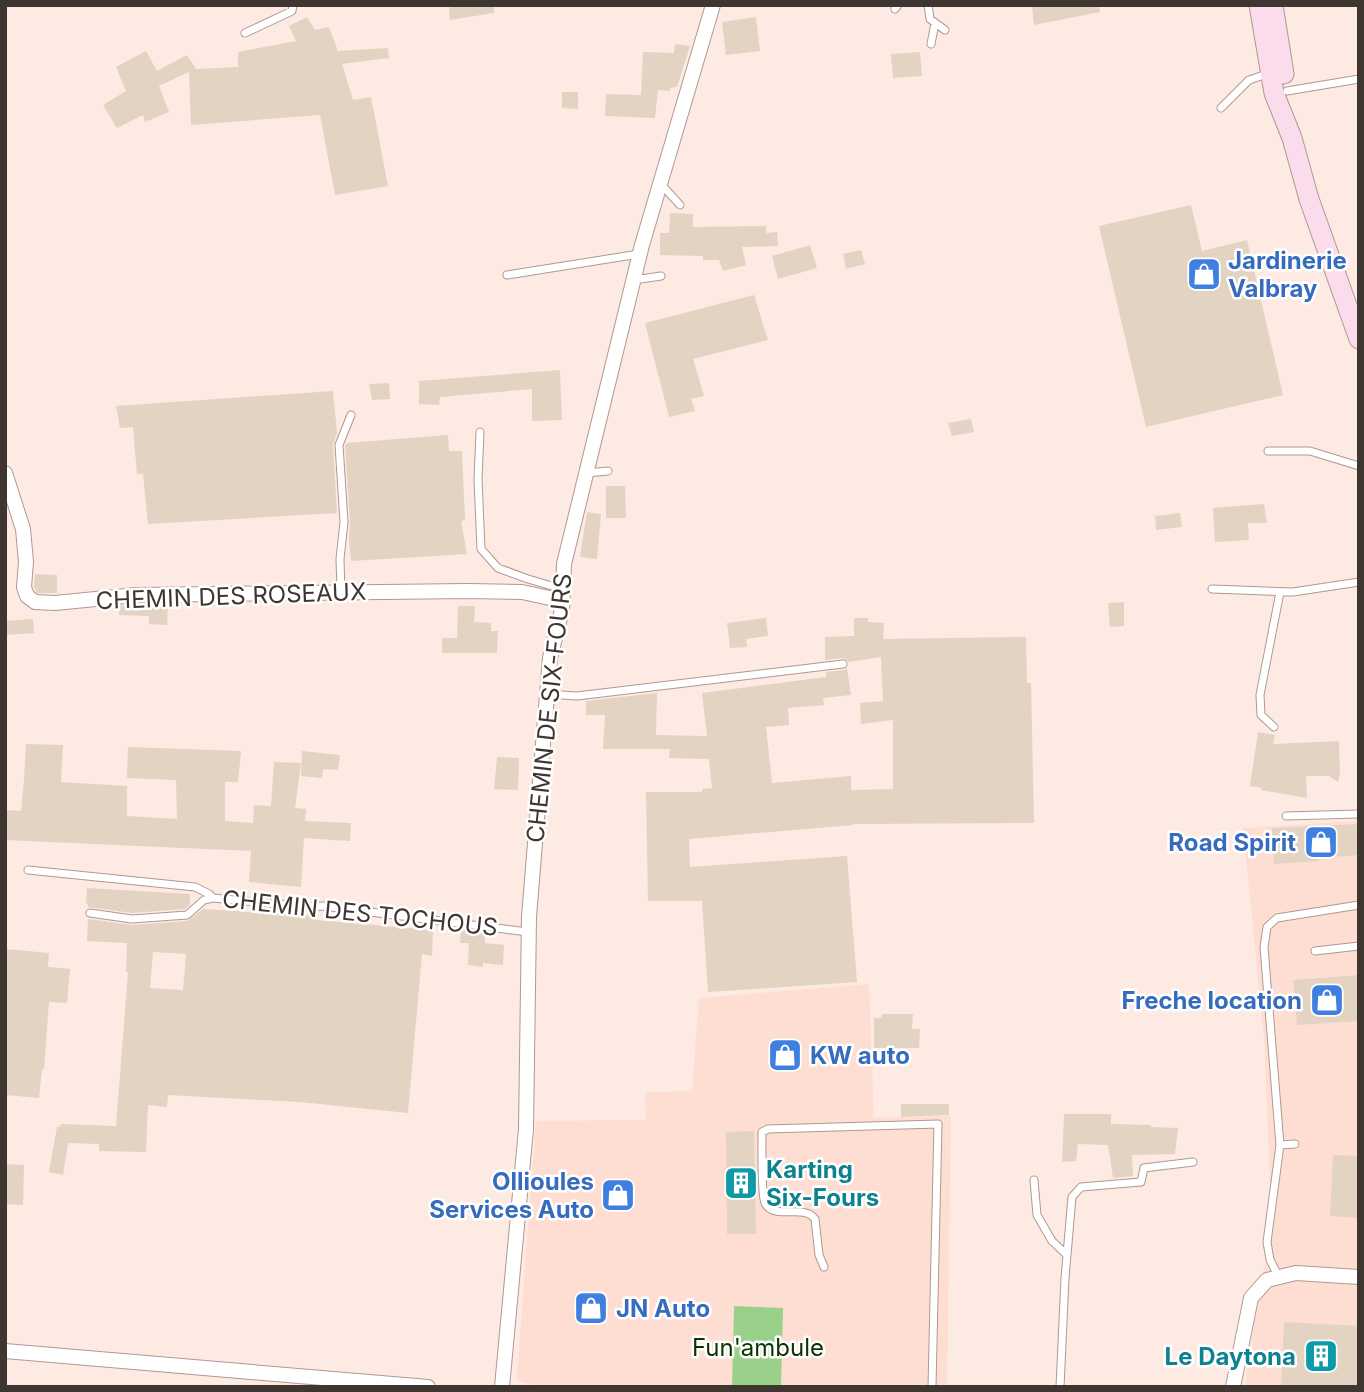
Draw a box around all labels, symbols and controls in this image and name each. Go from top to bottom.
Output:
place label: Jardinerie Valbray [1228,246,1347,303]
shop icon: Jardinerie Valbray [1185,255,1223,293]
street label: CHEMIN DE SIX-FOURS [520,572,578,844]
street label: CHEMIN DES ROSEAUX [95,577,367,615]
shop icon: Road Spirit [1302,823,1340,861]
place label: Road Spirit [1168,828,1296,857]
street label: CHEMIN DES TOCHOUS [221,884,499,942]
shop icon: Freche location [1308,981,1346,1019]
place label: Freche location [1121,986,1302,1015]
shop icon: KW auto [766,1036,804,1074]
place label: KW auto [810,1041,910,1070]
place label: Karting Six-Fours [766,1155,879,1212]
building icon: Karting Six-Fours [722,1164,760,1202]
place label: Ollioules Services Auto [429,1167,594,1224]
shop icon: Ollioules Services Auto [599,1176,637,1214]
shop icon: JN Auto [572,1289,610,1327]
place label: JN Auto [616,1294,710,1323]
park label: Fun'ambule [692,1333,824,1362]
building icon: Le Daytona [1302,1337,1340,1375]
place label: Le Daytona [1165,1342,1296,1371]

